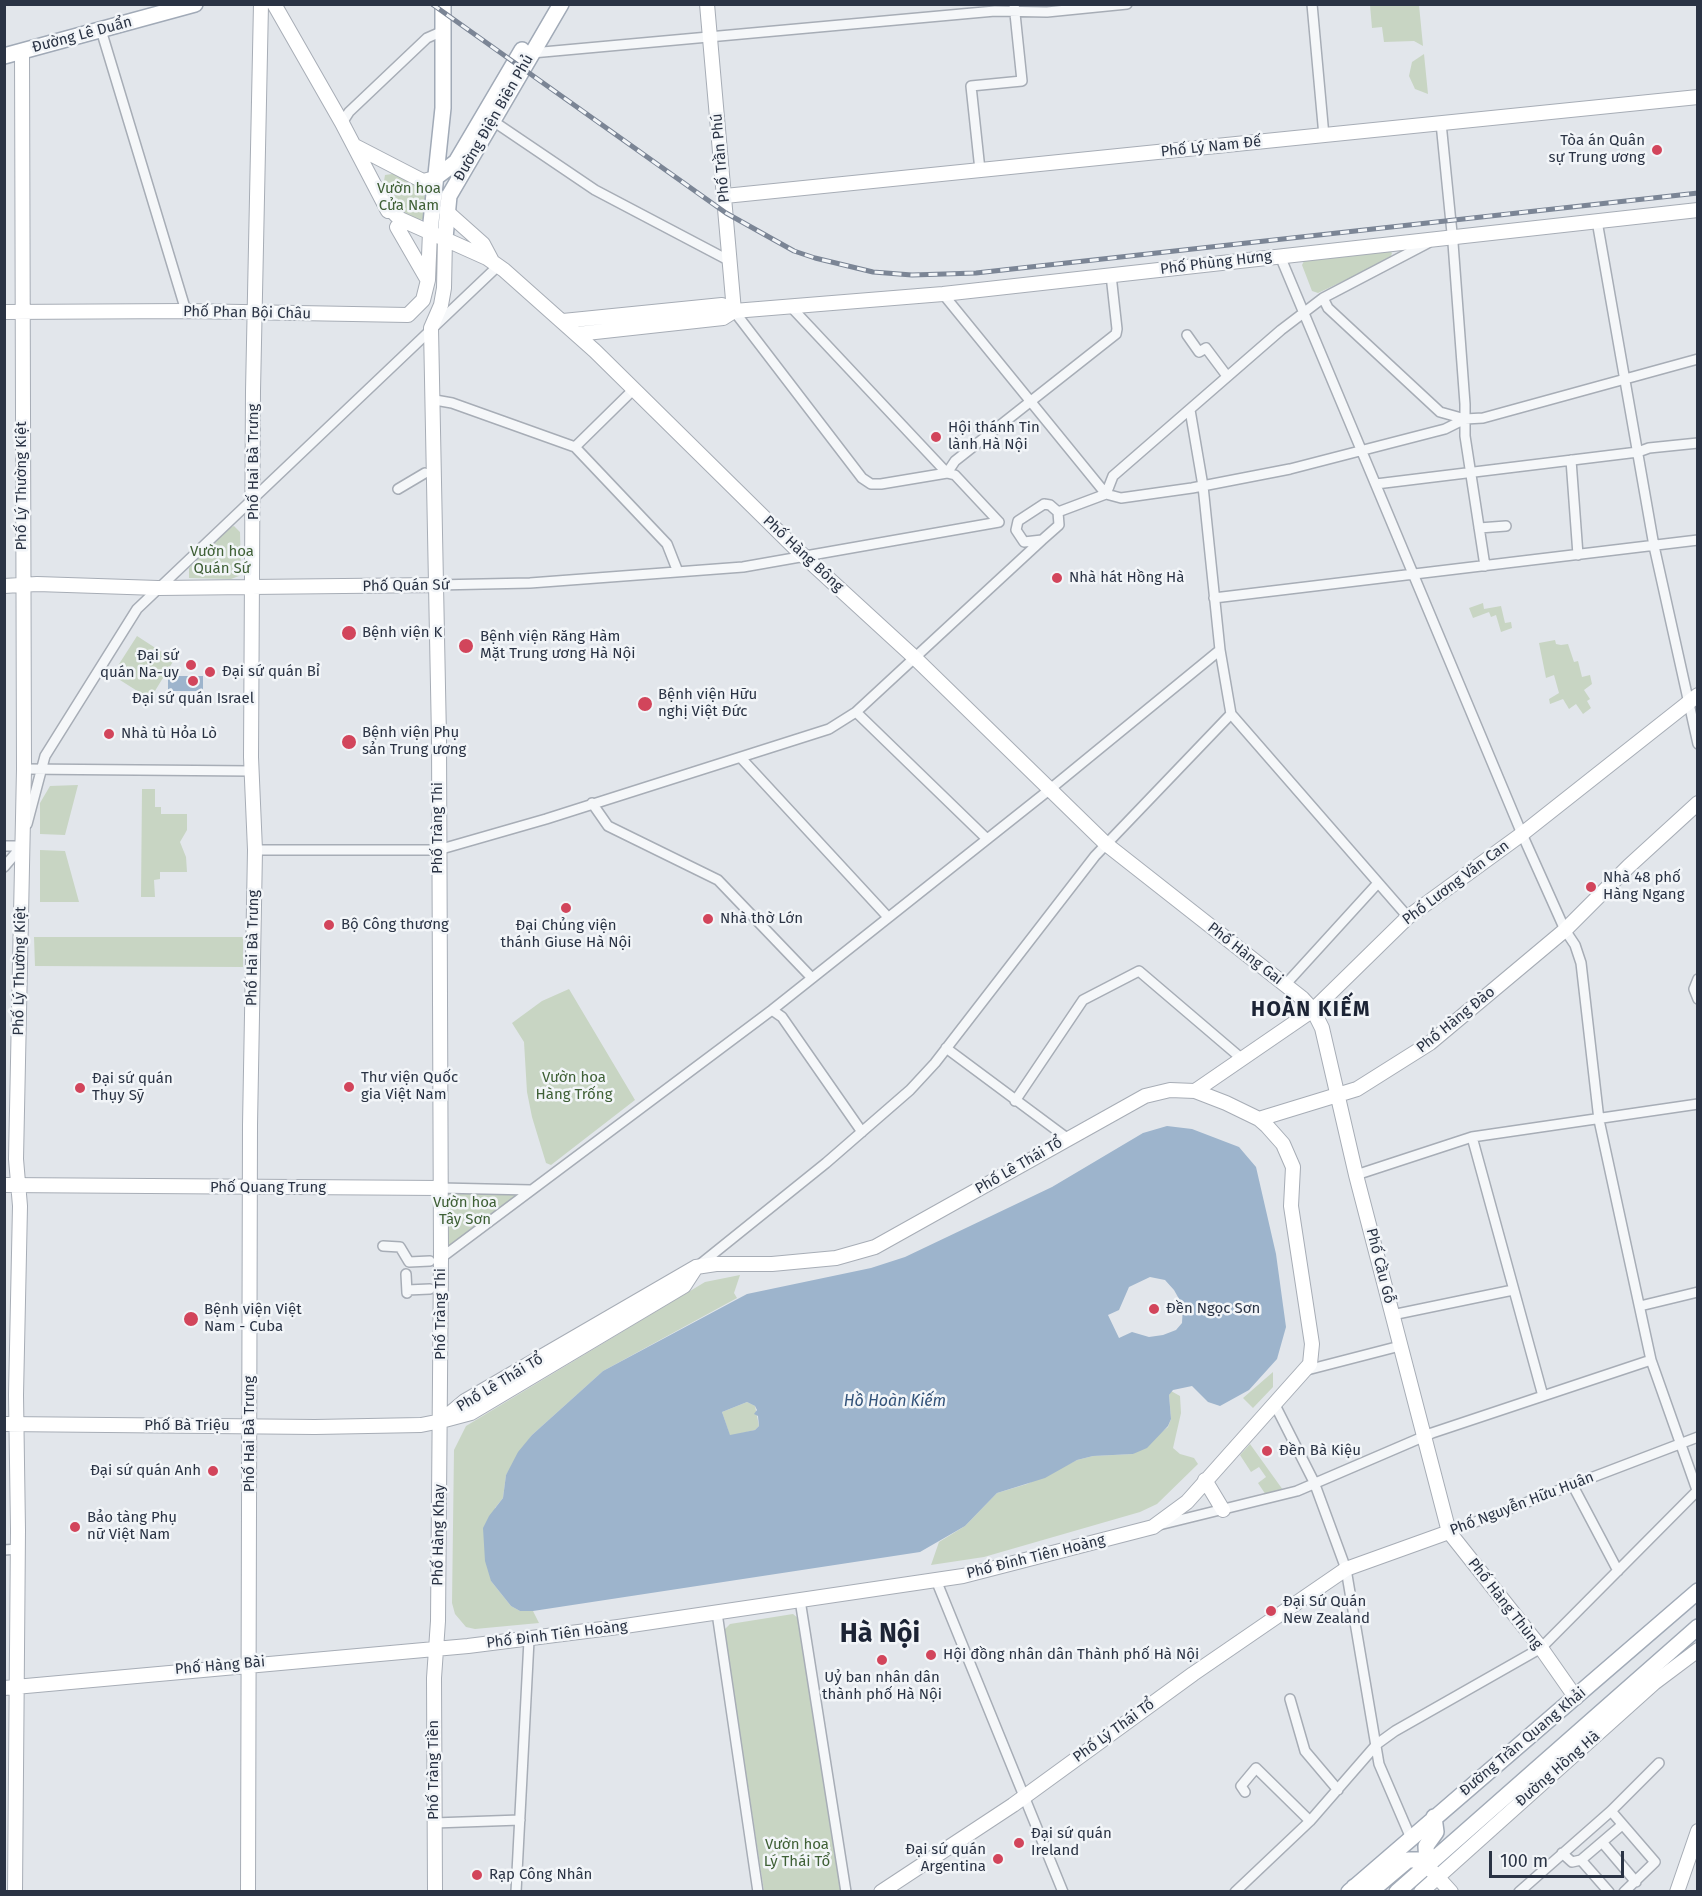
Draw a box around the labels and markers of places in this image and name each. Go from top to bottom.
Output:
place label: Tòa án Quân sự Trung ương [1548,132,1645,167]
marker: Tòa án Quân sự Trung ương [1650,143,1664,157]
place label: Hội thánh Tin lành Hà Nội [948,419,1040,454]
marker: Hội thánh Tin lành Hà Nội [929,430,943,444]
place label: Nhà hát Hồng Hà [1069,569,1184,587]
marker: Nhà hát Hồng Hà [1050,571,1064,585]
marker: Bệnh viện K [340,624,358,642]
place label: Bệnh viện K [362,624,442,642]
place label: Bệnh viện Răng Hàm Mặt Trung ương Hà Nội [480,628,635,663]
marker: Bệnh viện Răng Hàm Mặt Trung ương Hà Nội [457,637,475,655]
place label: Đại sứ quán Na-uy [100,647,179,682]
marker: Đại sứ quán Na-uy [184,658,198,672]
place label: Đại sứ quán Bỉ [222,663,320,681]
marker: Đại sứ quán Bỉ [203,665,217,679]
marker: Đại sứ quán Israel [186,674,200,688]
place label: Bệnh viện Hữu nghị Việt Đức [658,686,757,721]
place label: Đại sứ quán Israel [132,690,254,708]
marker: Bệnh viện Hữu nghị Việt Đức [636,695,654,713]
place label: Bệnh viện Phụ sản Trung ương [362,724,466,759]
place label: Nhà tù Hỏa Lò [121,725,217,743]
marker: Nhà tù Hỏa Lò [102,727,116,741]
marker: Bệnh viện Phụ sản Trung ương [340,733,358,751]
place label: Nhà 48 phố Hàng Ngang [1603,869,1684,904]
marker: Nhà 48 phố Hàng Ngang [1584,880,1598,894]
marker: Đại Chủng viện thánh Giuse Hà Nội [559,901,573,915]
place label: Nhà thờ Lớn [720,910,803,928]
marker: Nhà thờ Lớn [701,912,715,926]
place label: Bộ Công thương [341,916,449,934]
place label: Đại Chủng viện thánh Giuse Hà Nội [500,917,632,952]
marker: Bộ Công thương [322,918,336,932]
place label: Thư viện Quốc gia Việt Nam [361,1069,458,1104]
place label: Đại sứ quán Thụy Sỹ [92,1070,173,1105]
marker: Thư viện Quốc gia Việt Nam [342,1080,356,1094]
marker: Đại sứ quán Thụy Sỹ [73,1081,87,1095]
place label: Đền Ngọc Sơn [1166,1300,1260,1318]
place label: Bệnh viện Việt Nam - Cuba [204,1301,302,1336]
marker: Đền Ngọc Sơn [1147,1302,1161,1316]
marker: Bệnh viện Việt Nam - Cuba [182,1310,200,1328]
place label: Đền Bà Kiệu [1279,1442,1361,1460]
marker: Đền Bà Kiệu [1260,1444,1274,1458]
place label: Đại sứ quán Anh [90,1462,201,1480]
marker: Đại sứ quán Anh [206,1464,220,1478]
place label: Bảo tàng Phụ nữ Việt Nam [87,1509,177,1544]
marker: Bảo tàng Phụ nữ Việt Nam [68,1520,82,1534]
place label: Đại Sứ Quán New Zealand [1283,1593,1370,1628]
marker: Đại Sứ Quán New Zealand [1264,1604,1278,1618]
place label: Hội đồng nhân dân Thành phố Hà Nội [943,1646,1199,1664]
marker: Hội đồng nhân dân Thành phố Hà Nội [924,1648,938,1662]
marker: Uỷ ban nhân dân thành phố Hà Nội [875,1653,889,1667]
place label: Uỷ ban nhân dân thành phố Hà Nội [822,1669,942,1704]
place label: Đại sứ quán Ireland [1031,1825,1112,1860]
marker: Đại sứ quán Ireland [1012,1836,1026,1850]
place label: Đại sứ quán Argentina [905,1841,986,1876]
marker: Đại sứ quán Argentina [991,1852,1005,1866]
place label: Rạp Công Nhân [489,1866,592,1884]
marker: Rạp Công Nhân [470,1868,484,1882]

